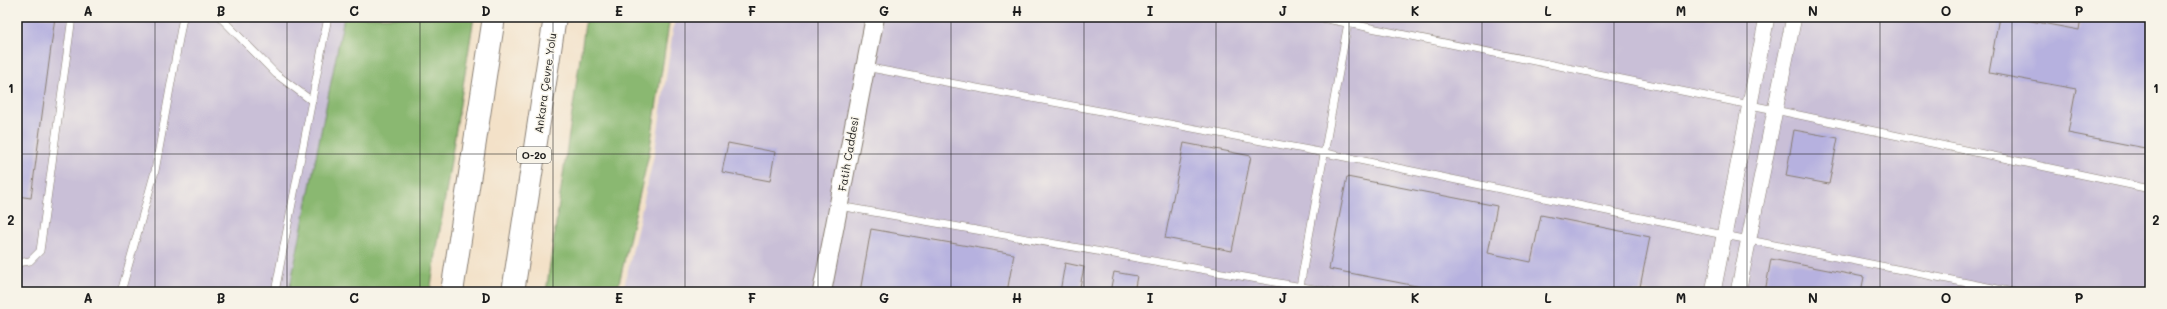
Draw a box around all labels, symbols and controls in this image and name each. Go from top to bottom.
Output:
text: A [83,2,93,19]
text: B [217,2,226,19]
text: C [349,2,359,19]
text: D [481,2,491,19]
text: E [615,2,623,19]
text: F [748,2,756,19]
text: G [879,2,889,19]
text: H [1012,2,1022,19]
text: I [1147,2,1154,19]
text: J [1279,2,1287,19]
text: K [1411,2,1420,19]
text: L [1544,2,1552,19]
text: M [1676,2,1686,19]
text: N [1808,2,1818,19]
text: O [1941,2,1951,19]
text: P [2075,2,2084,19]
street label: Ankara Çevre Yolu [531,32,559,134]
text: 1 [8,79,14,96]
text: 1 [2153,79,2159,96]
street label: Fatih Caddesi [834,116,862,192]
road number: O-20 [517,147,551,163]
text: 2 [7,211,15,228]
text: 2 [2152,211,2160,228]
text: A [83,289,93,306]
text: B [217,289,226,306]
text: C [349,289,359,306]
text: D [481,289,491,306]
text: E [615,289,623,306]
text: F [748,289,756,306]
text: G [879,289,889,306]
text: H [1012,289,1022,306]
text: I [1147,289,1154,306]
text: J [1279,289,1287,306]
text: K [1411,289,1420,306]
text: L [1544,289,1552,306]
text: M [1676,289,1686,306]
text: N [1808,289,1818,306]
text: O [1941,289,1951,306]
text: P [2075,289,2084,306]

